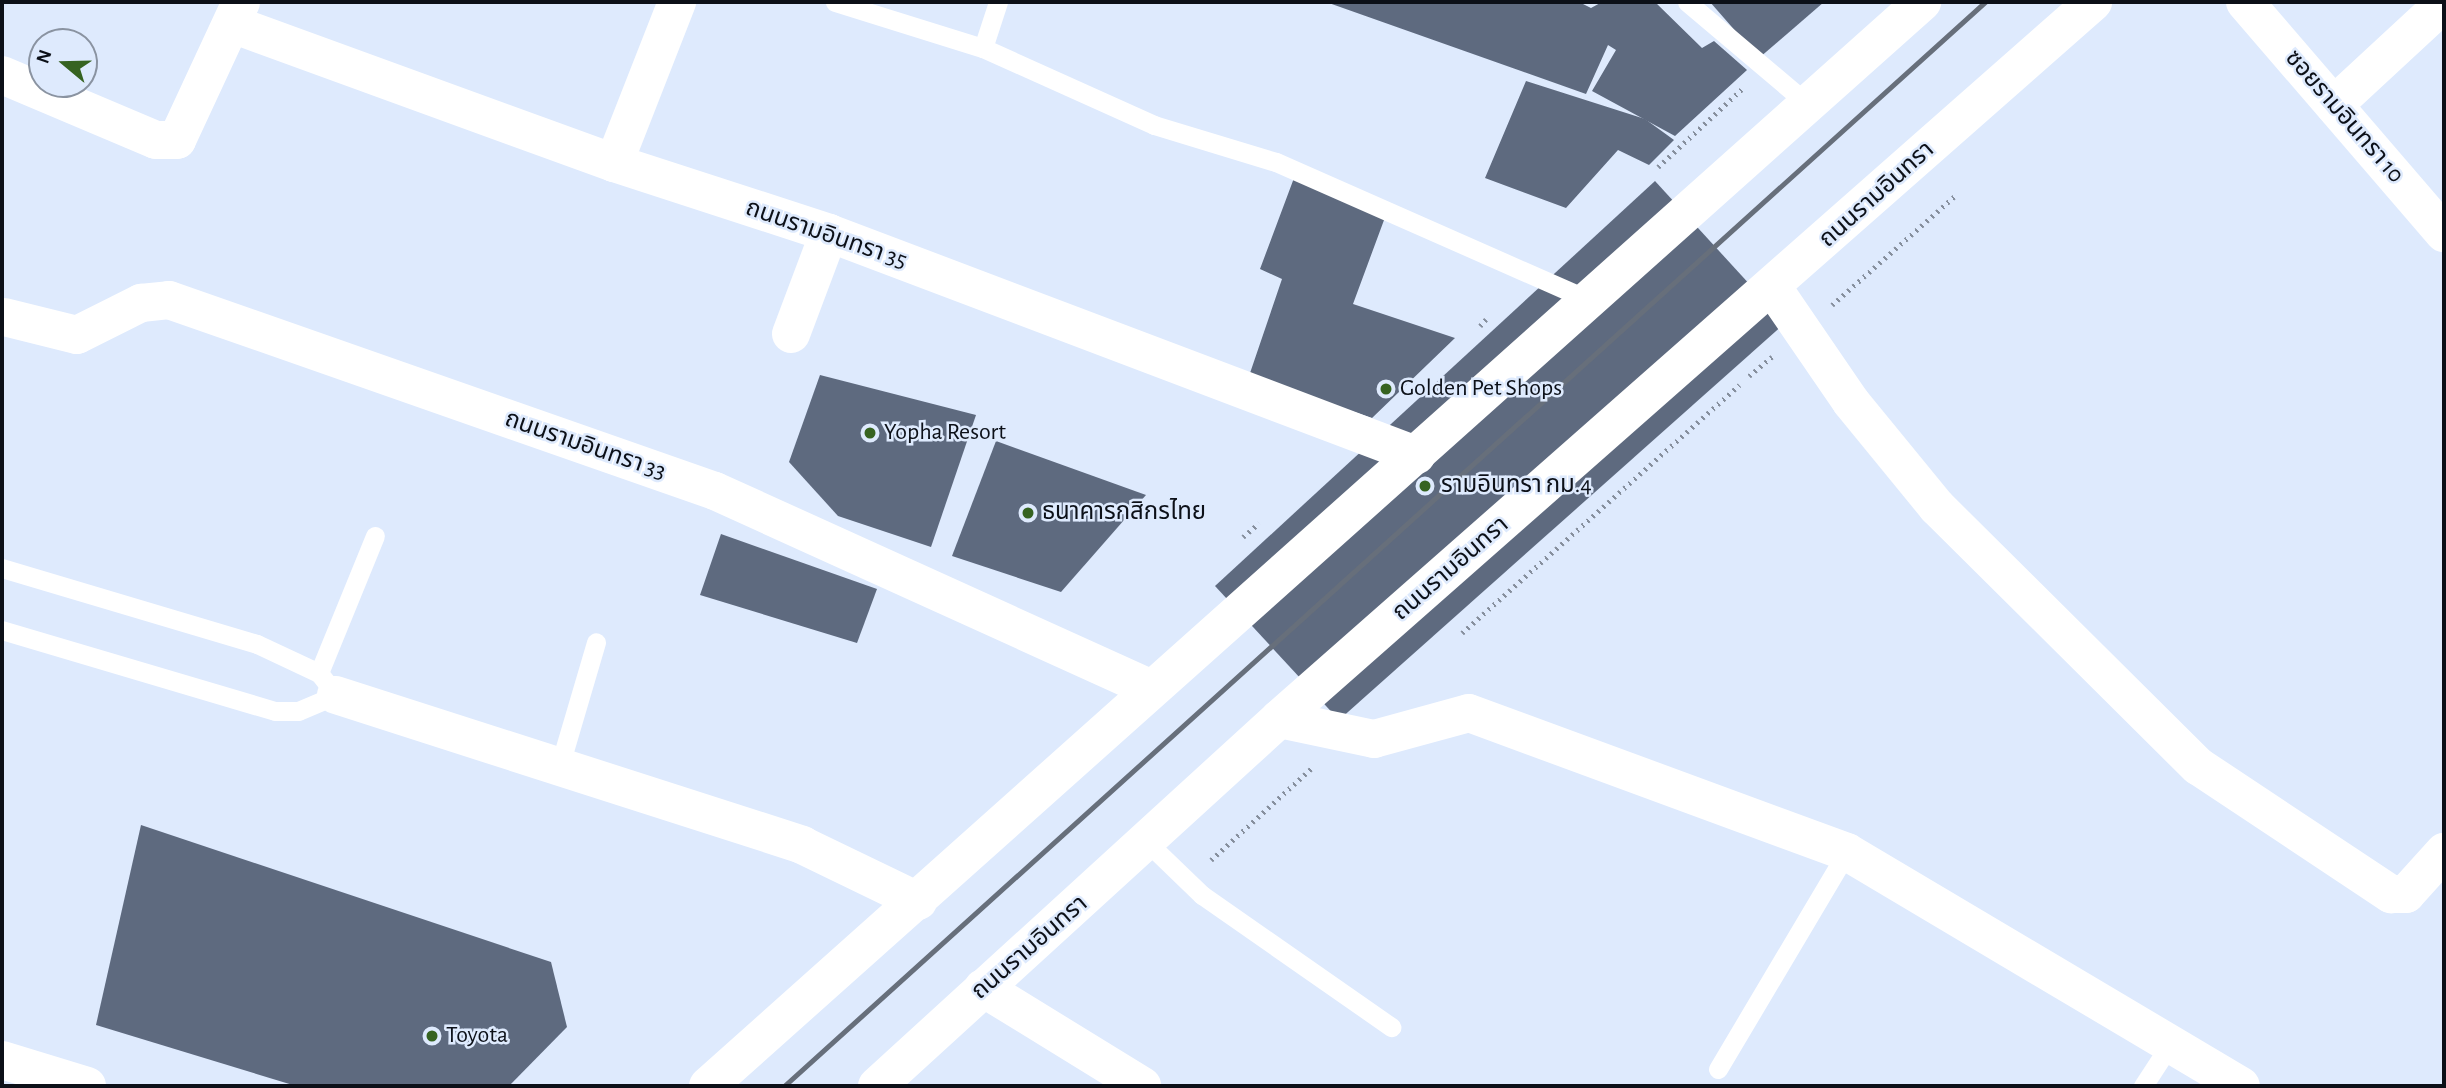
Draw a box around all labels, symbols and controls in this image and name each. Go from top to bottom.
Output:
north arrow [28,28,98,98]
street label: ซอยรามอินทรา 10 [2278,45,2410,189]
text: N [33,47,56,66]
street label: ถนนรามอินทรา [1814,136,1940,254]
street label: ถนนรามอินทรา 35 [742,194,910,276]
place label: Golden Pet Shops [1400,375,1562,403]
marker: Golden Pet Shops [1378,381,1394,397]
street label: ถนนรามอินทรา 33 [501,405,669,487]
place label: Yopha Resort [884,419,1006,447]
marker: Yopha Resort [862,425,878,441]
place label: รามอินทรา กม.4 [1441,472,1592,500]
marker: รามอินทรา กม.4 [1415,476,1435,496]
place label: ธนาคารกสิกรไทย [1042,499,1206,527]
marker: ธนาคารกสิกรไทย [1020,505,1036,521]
street label: ถนนรามอินทรา [1387,511,1515,627]
street label: ถนนรามอินทรา [966,890,1094,1006]
place label: Toyota [446,1022,508,1050]
marker: Toyota [424,1028,440,1044]

